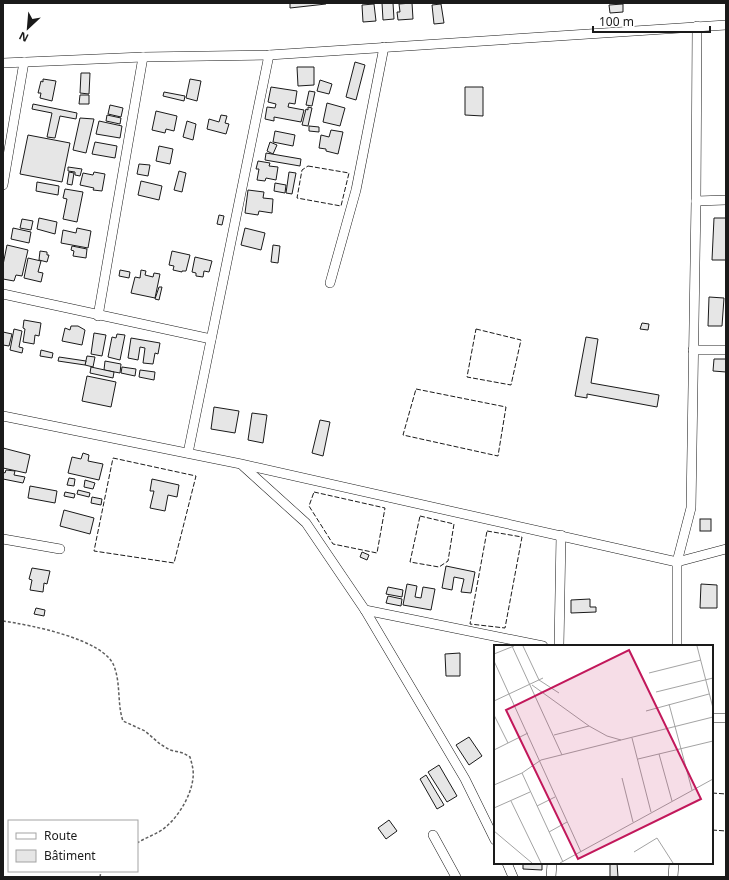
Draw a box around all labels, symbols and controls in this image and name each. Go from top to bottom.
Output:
north arrow [8,8,48,48]
scale bar [593,8,710,34]
text: 100 m [599,13,634,30]
text: N [16,29,31,46]
inset map [494,645,713,864]
legend [8,820,138,872]
text: Route [44,827,77,844]
text: Bâtiment [44,847,96,864]

